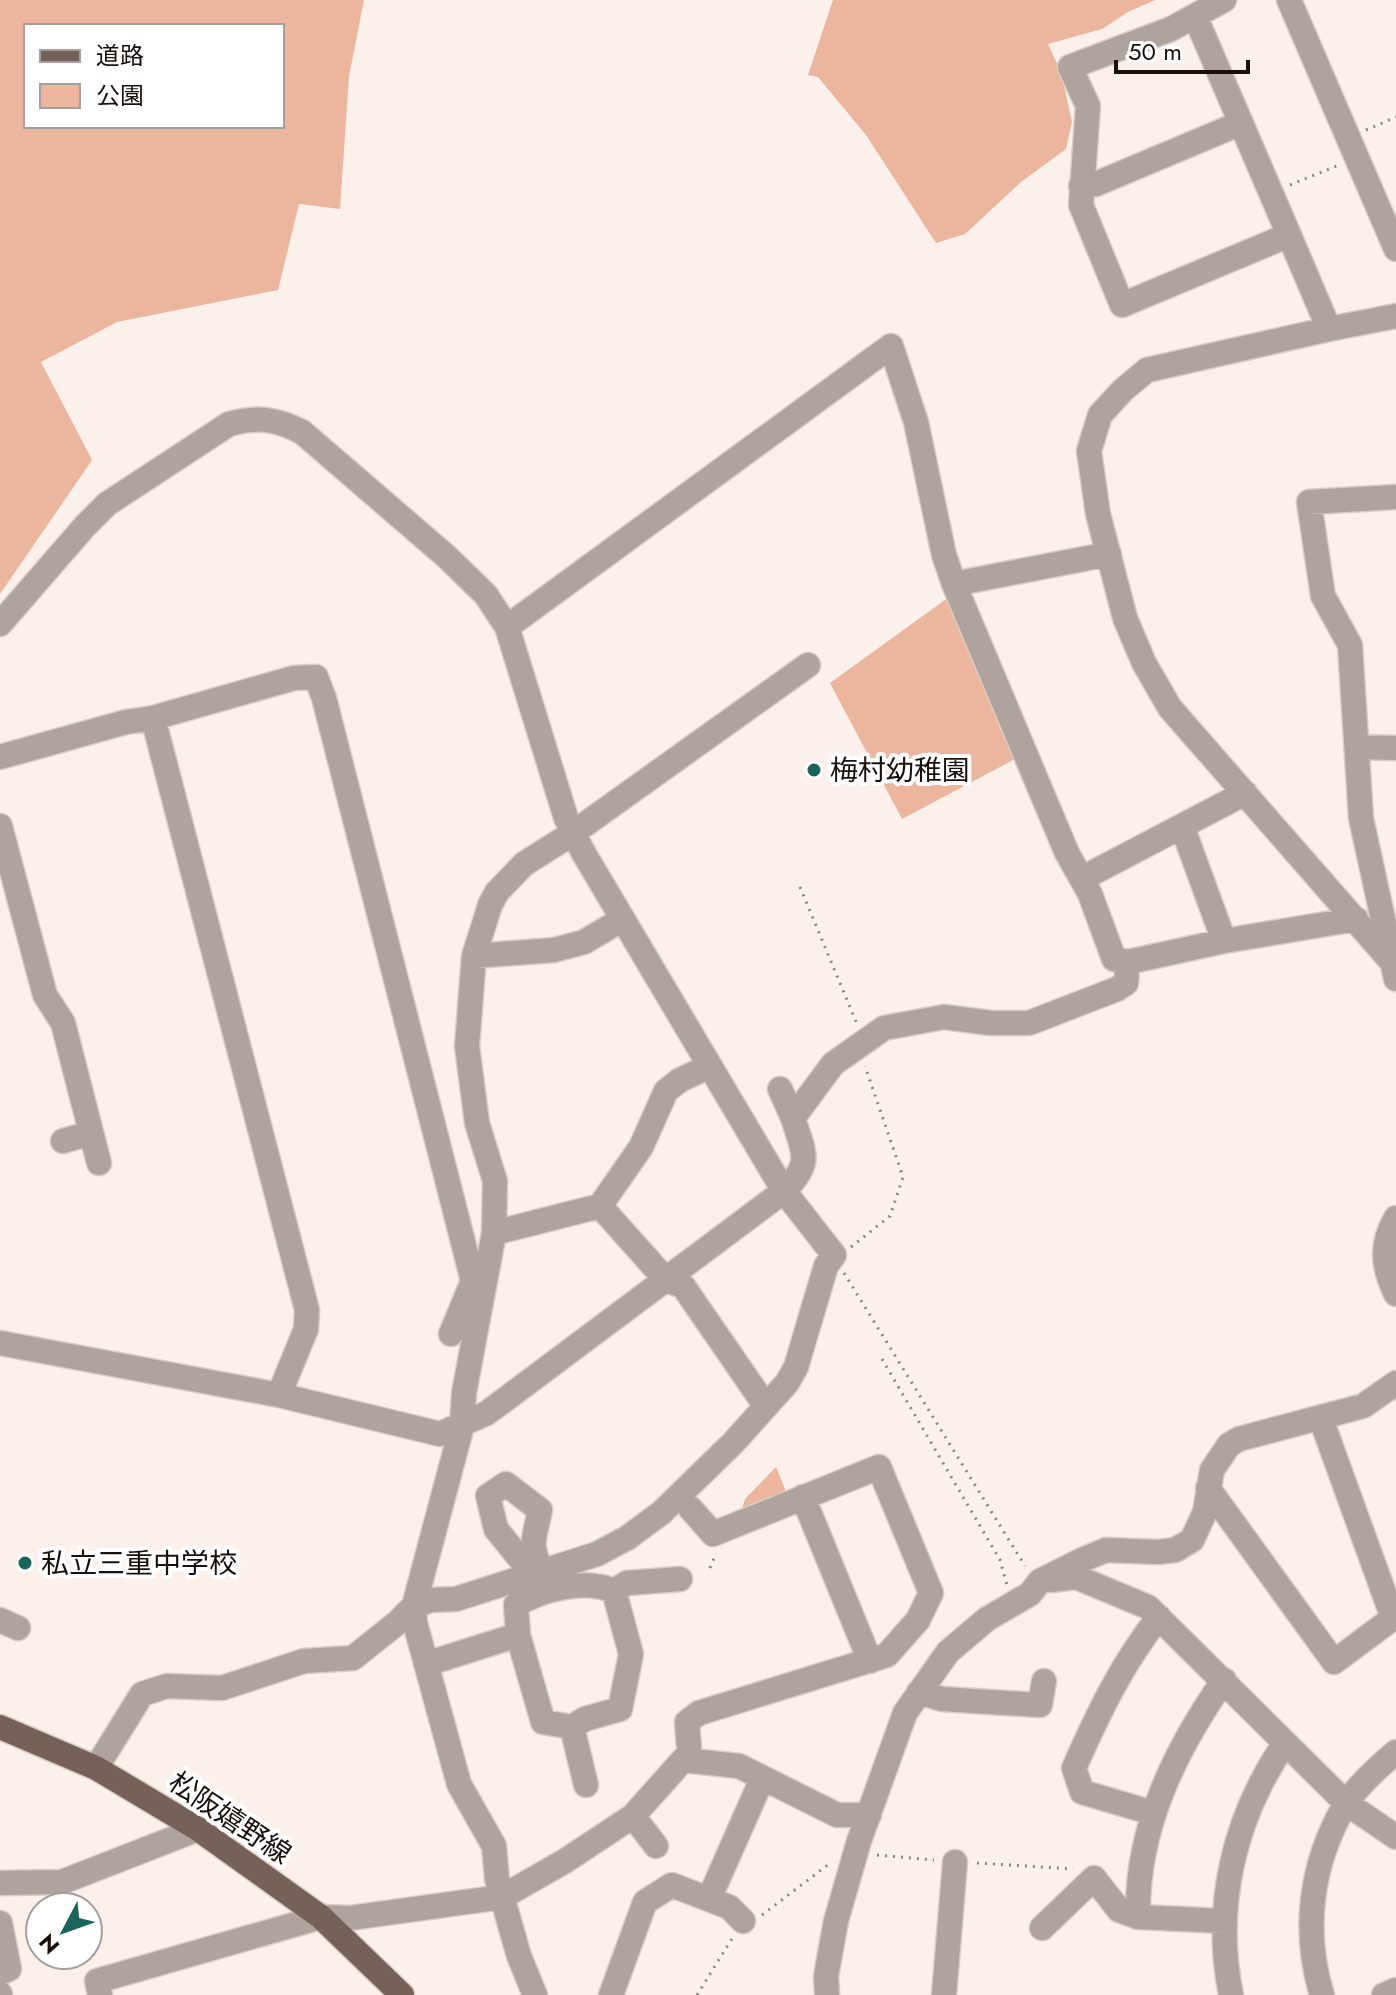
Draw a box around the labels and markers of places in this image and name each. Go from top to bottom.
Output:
place label: 梅村幼稚園 [830,750,970,791]
marker: 梅村幼稚園 [805,761,823,779]
place label: 私立三重中学校 [41,1543,237,1584]
marker: 私立三重中学校 [16,1554,34,1572]

